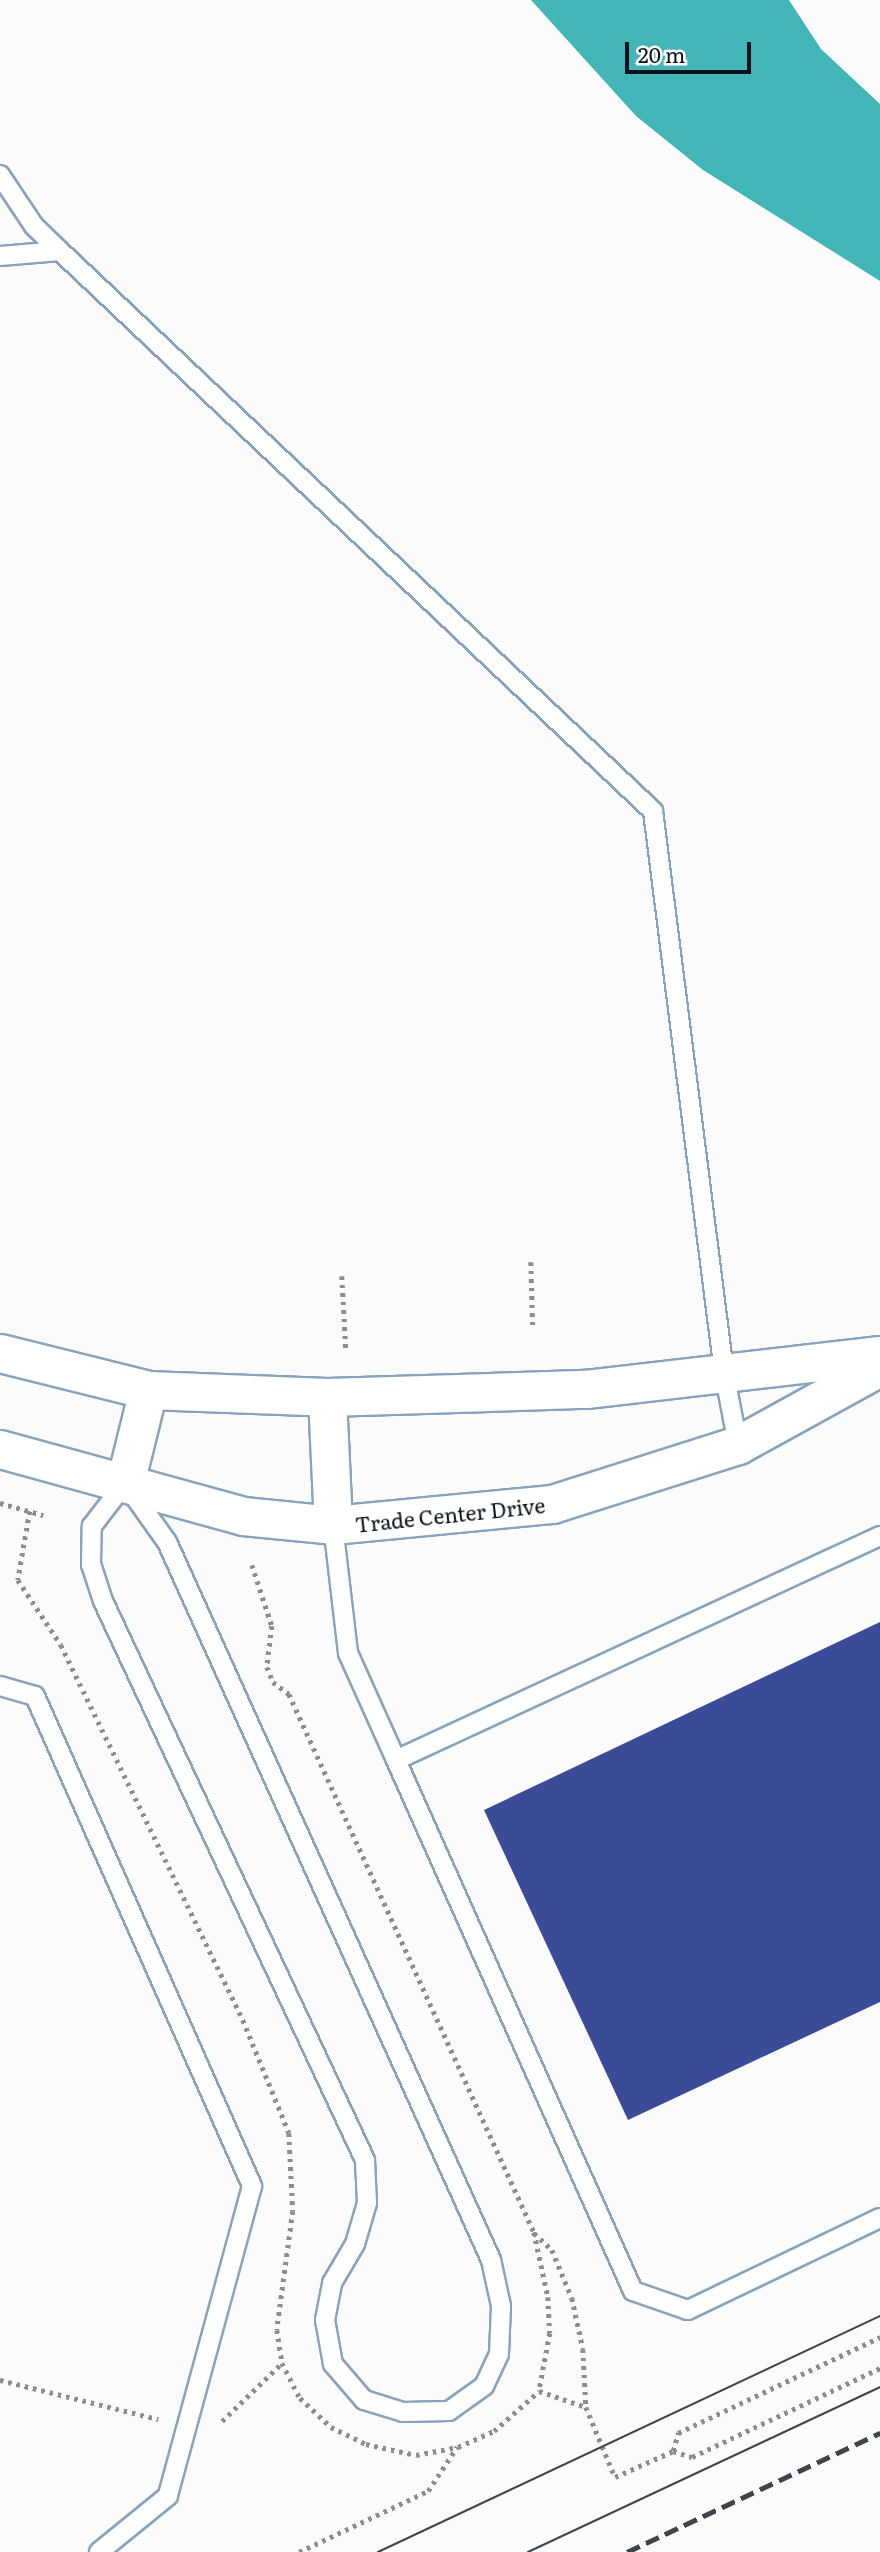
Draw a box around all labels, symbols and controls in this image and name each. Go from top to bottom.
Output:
scale bar [628,28,754,72]
text: 20 m [638,38,685,69]
street label: Trade Center Drive [354,1491,546,1537]

